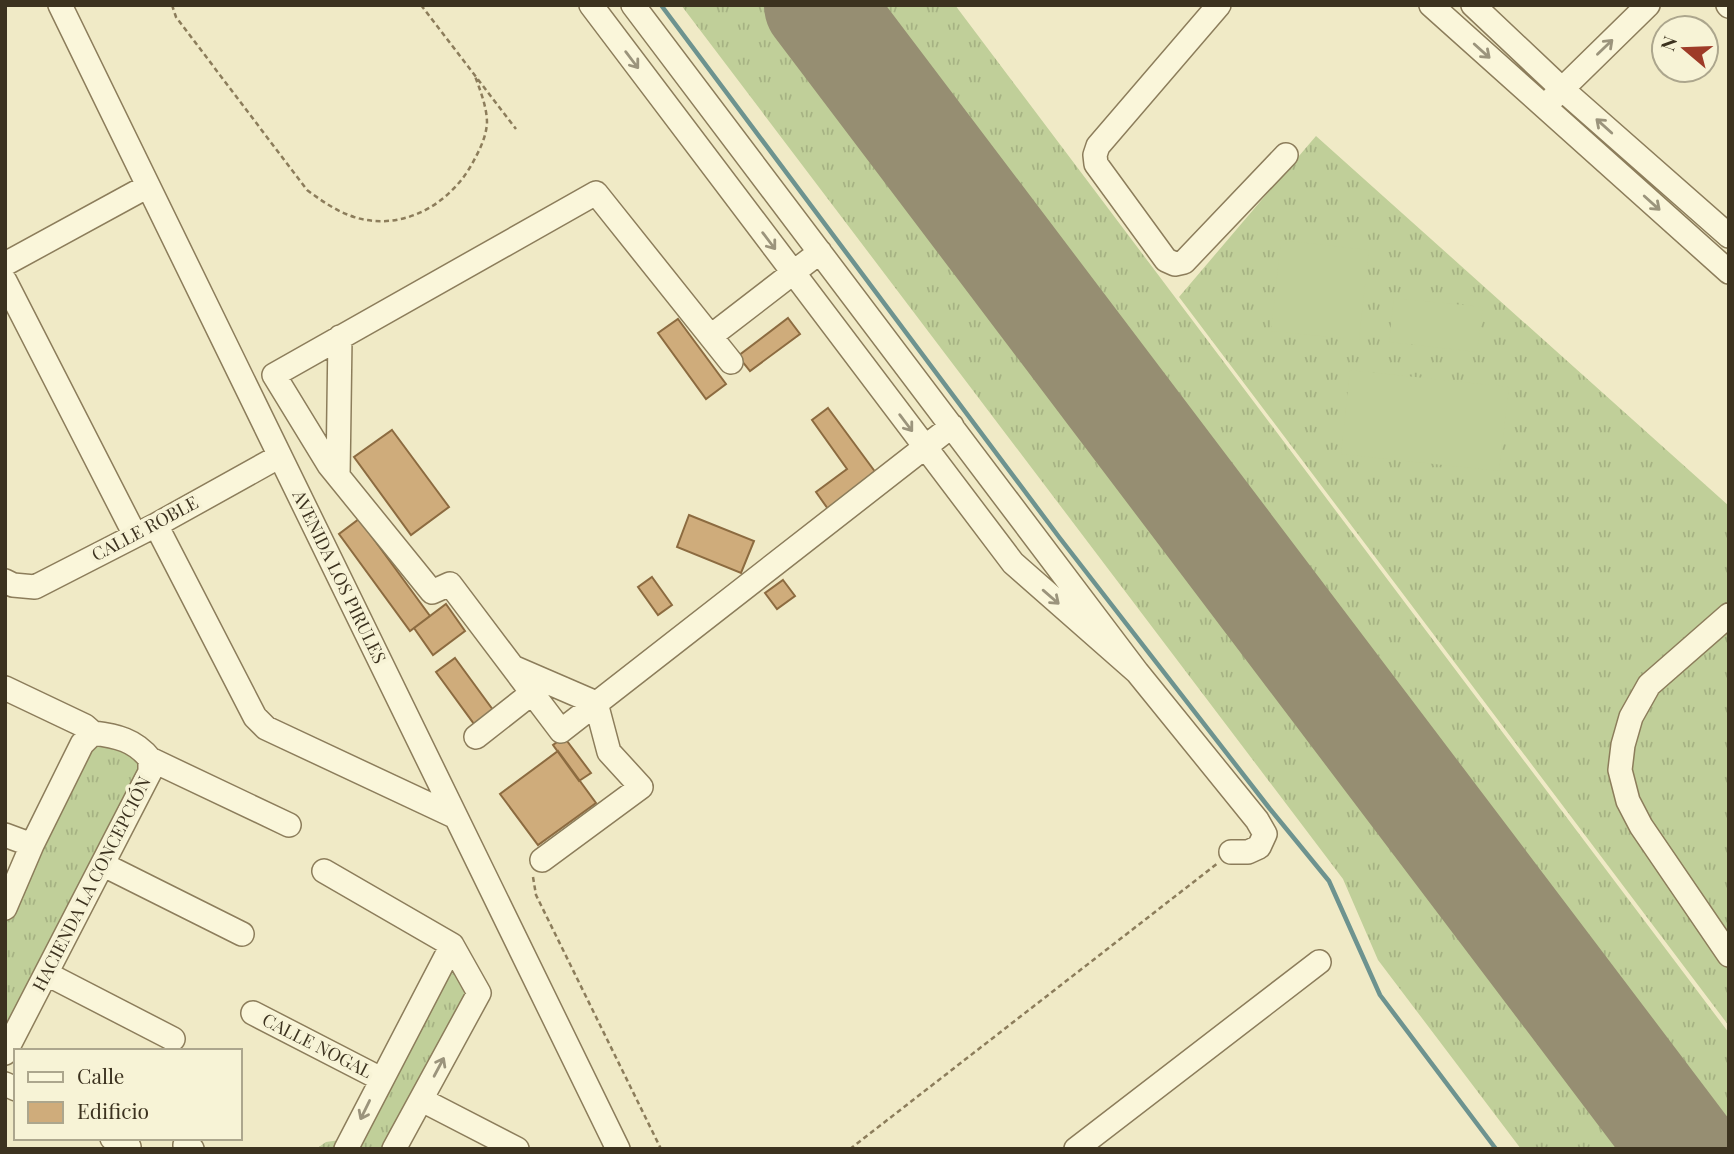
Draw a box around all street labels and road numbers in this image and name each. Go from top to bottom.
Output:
street label: AVENIDA LOS PIRULES [287,485,392,667]
street label: CALLE ROBLE [87,490,202,566]
street label: HACIENDA LA CONCEPCIÓN [26,772,156,995]
street label: CALLE NOGAL [258,1007,377,1083]

